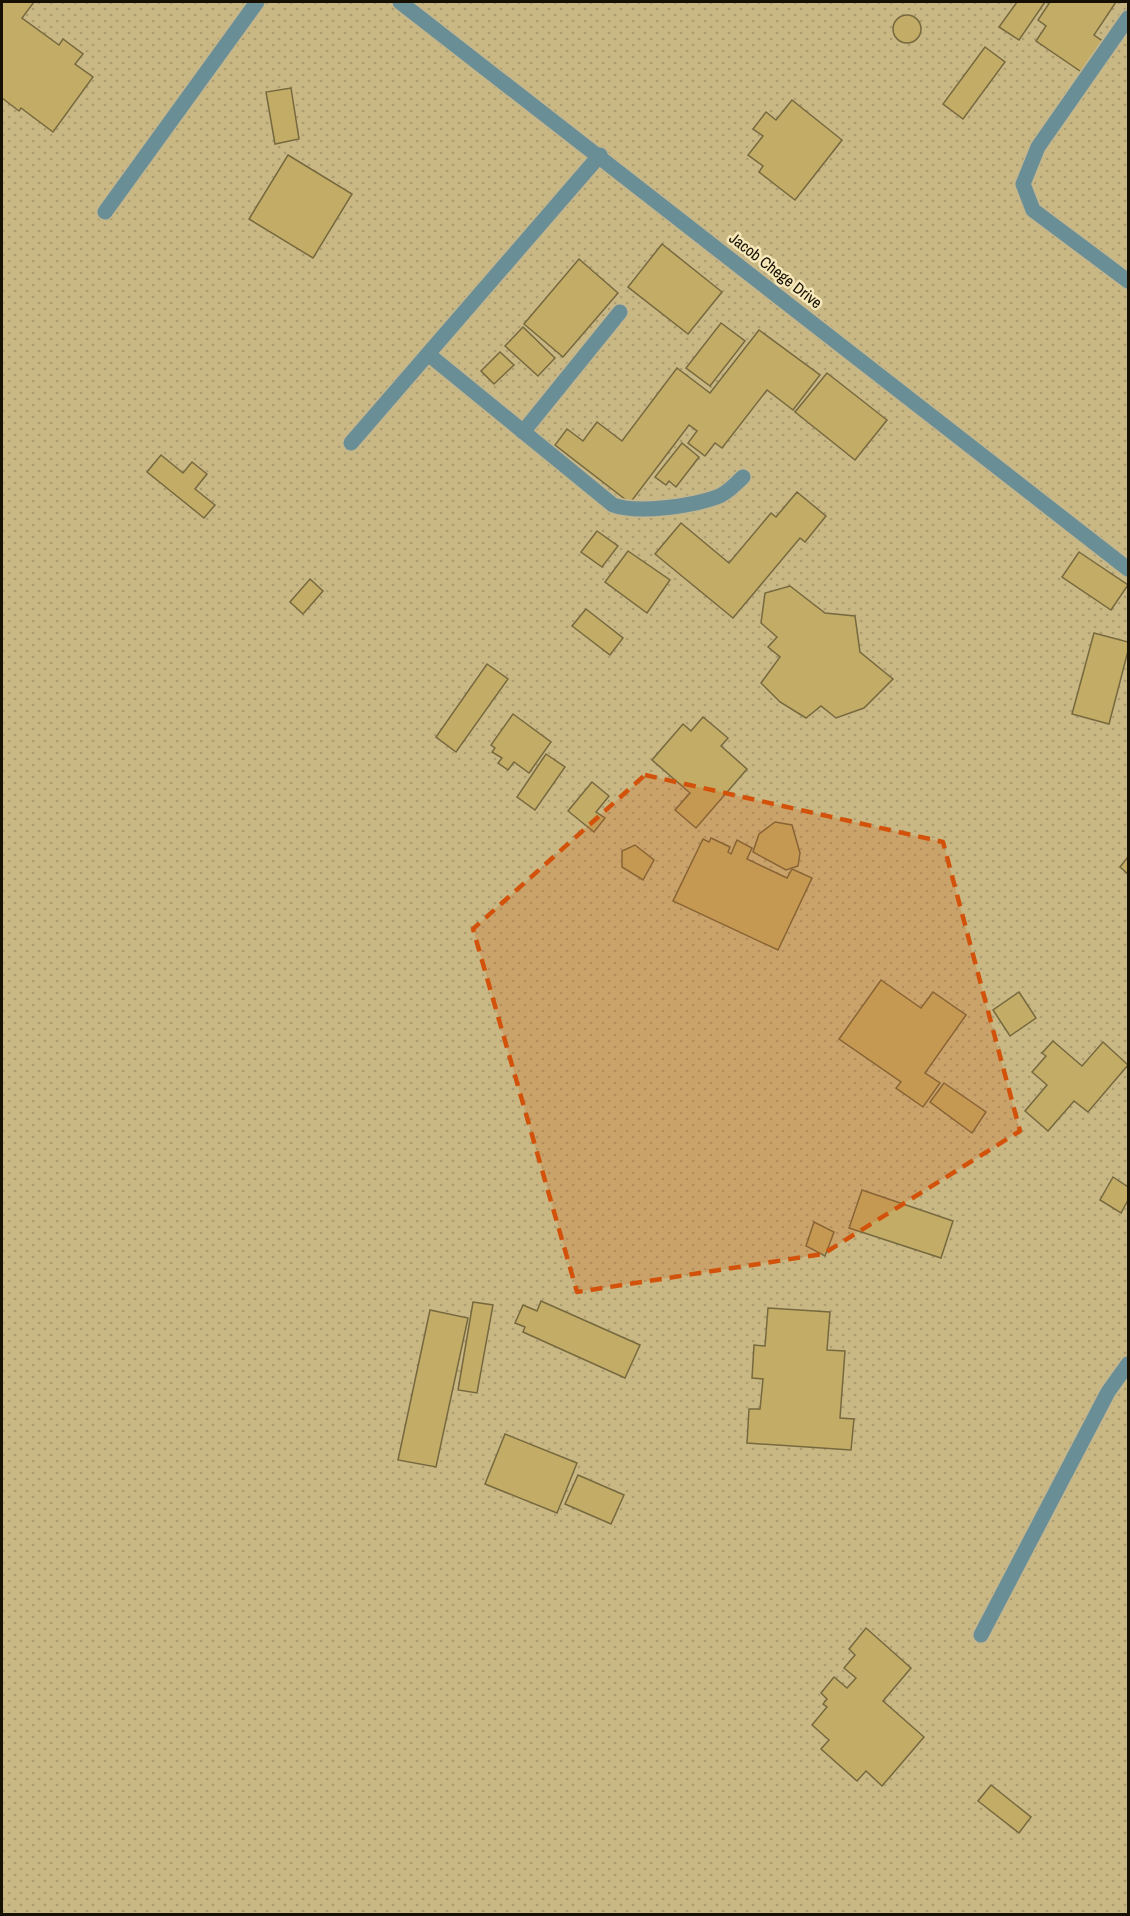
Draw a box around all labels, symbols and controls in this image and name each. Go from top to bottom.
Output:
street label: Jacob Chege Drive [725,227,827,313]

